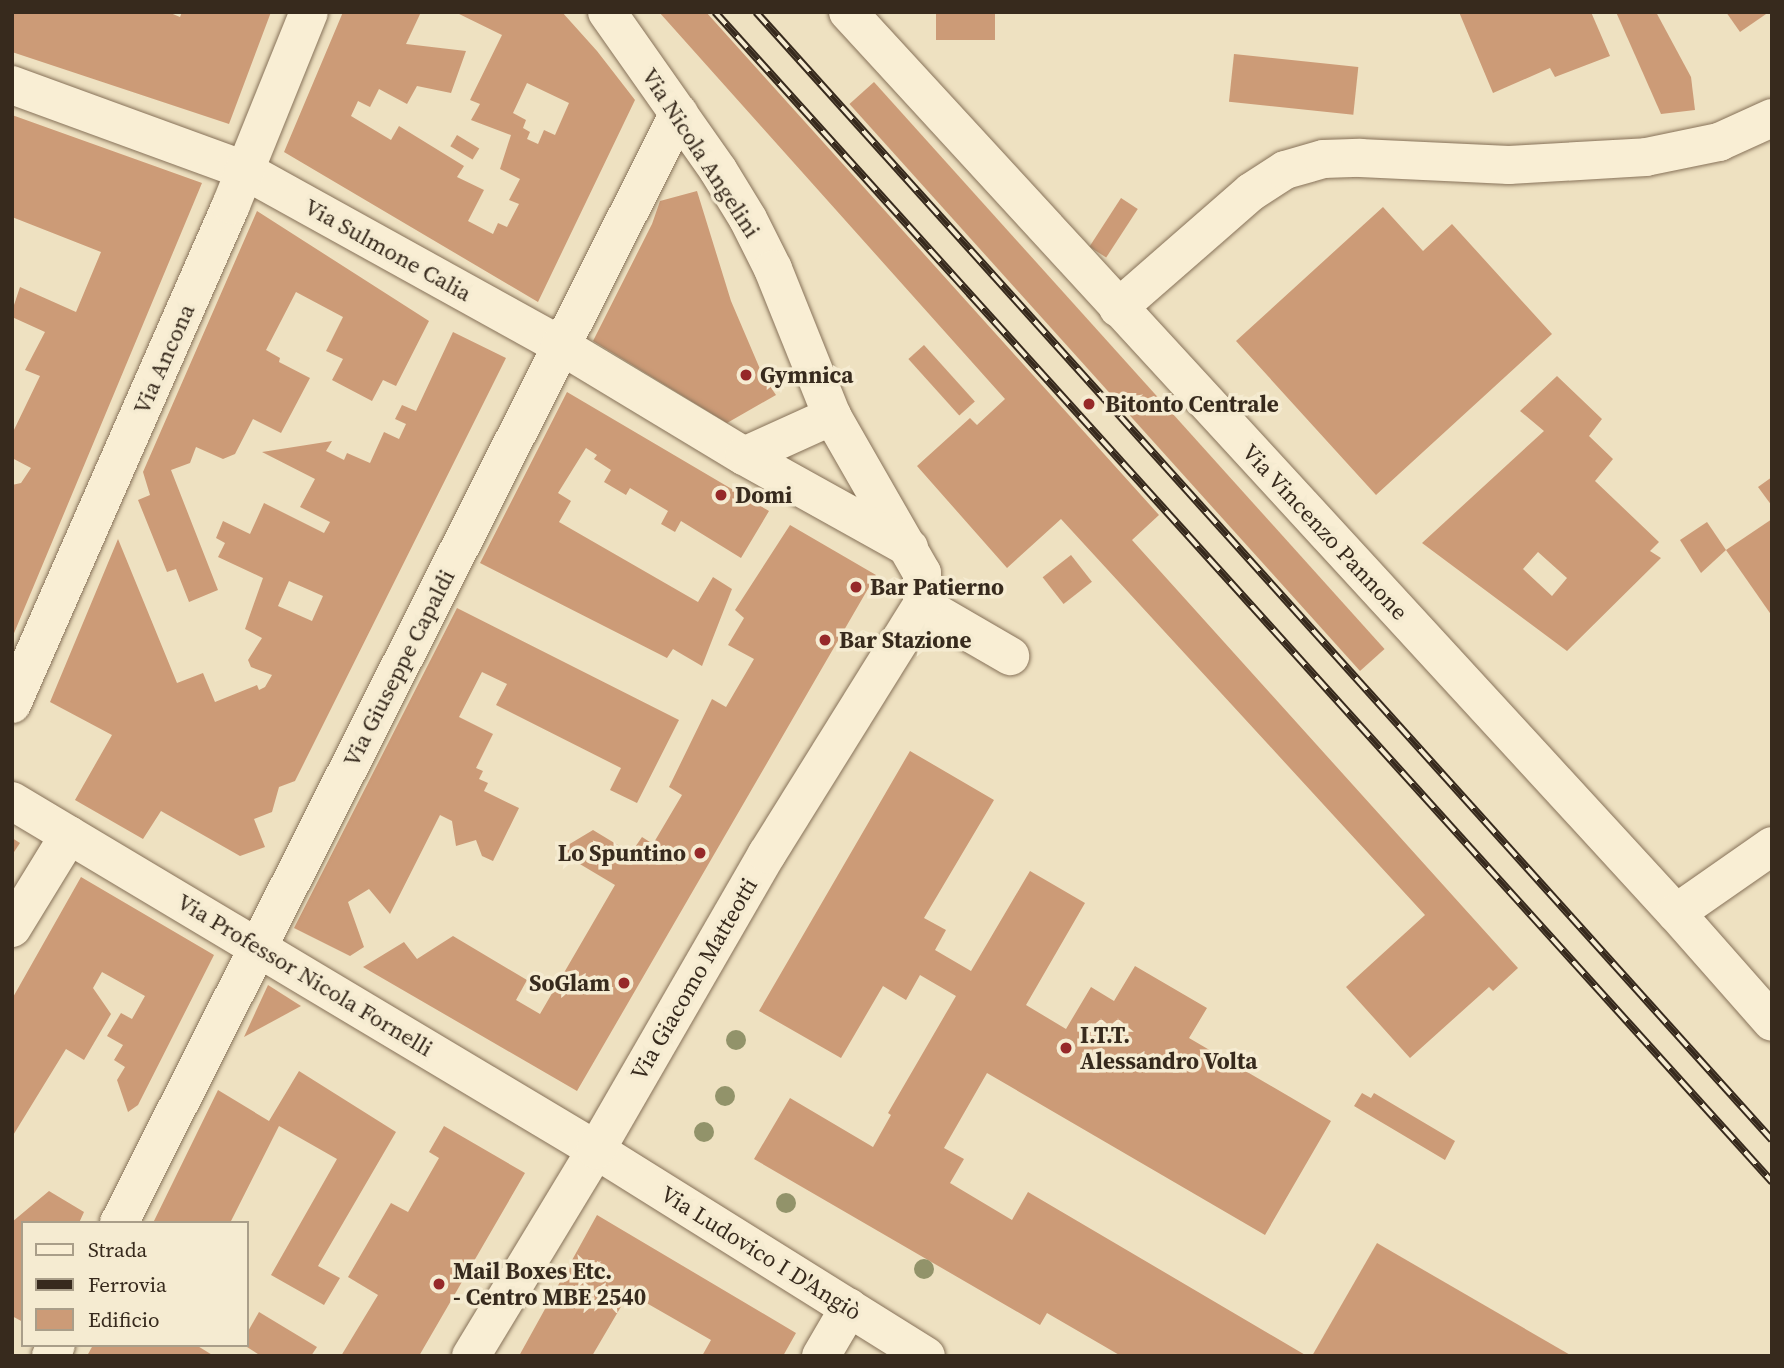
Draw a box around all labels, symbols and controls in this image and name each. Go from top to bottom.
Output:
street label: Via Nicola Angelini [636,63,766,243]
street label: Via Sulmone Calia [300,193,476,307]
street label: Via Ancona [128,300,200,418]
place label: Gymnica [760,361,853,389]
marker: Gymnica [738,367,754,383]
place label: Bitonto Centrale [1105,390,1279,418]
marker: Bitonto Centrale [1079,394,1099,414]
street label: Via Vincenzo Pannone [1236,438,1414,626]
place label: Domi [735,481,792,509]
marker: Domi [713,487,729,503]
street label: Via Giuseppe Capaldi [337,565,461,771]
place label: Bar Patierno [870,573,1004,601]
marker: Bar Patierno [848,579,864,595]
place label: Bar Stazione [839,626,972,654]
marker: Bar Stazione [817,632,833,648]
place label: Lo Spuntino [558,839,686,867]
marker: Lo Spuntino [692,845,708,861]
street label: Via Giacomo Matteotti [625,873,763,1085]
street label: Via Professor Nicola Fornelli [172,888,438,1062]
place label: SoGlam [529,969,610,997]
marker: SoGlam [616,975,632,991]
place label: I.T.T. Alessandro Volta [1080,1021,1258,1075]
marker: I.T.T. Alessandro Volta [1058,1040,1074,1056]
street label: Via Ludovico I D'Angiò [656,1180,866,1326]
legend [21,1221,248,1347]
text: Strada [88,1235,147,1264]
place label: Mail Boxes Etc. - Centro MBE 2540 [453,1257,646,1311]
text: Ferrovia [88,1270,167,1299]
marker: Mail Boxes Etc. - Centro MBE 2540 [431,1276,447,1292]
text: Edificio [88,1305,160,1334]

